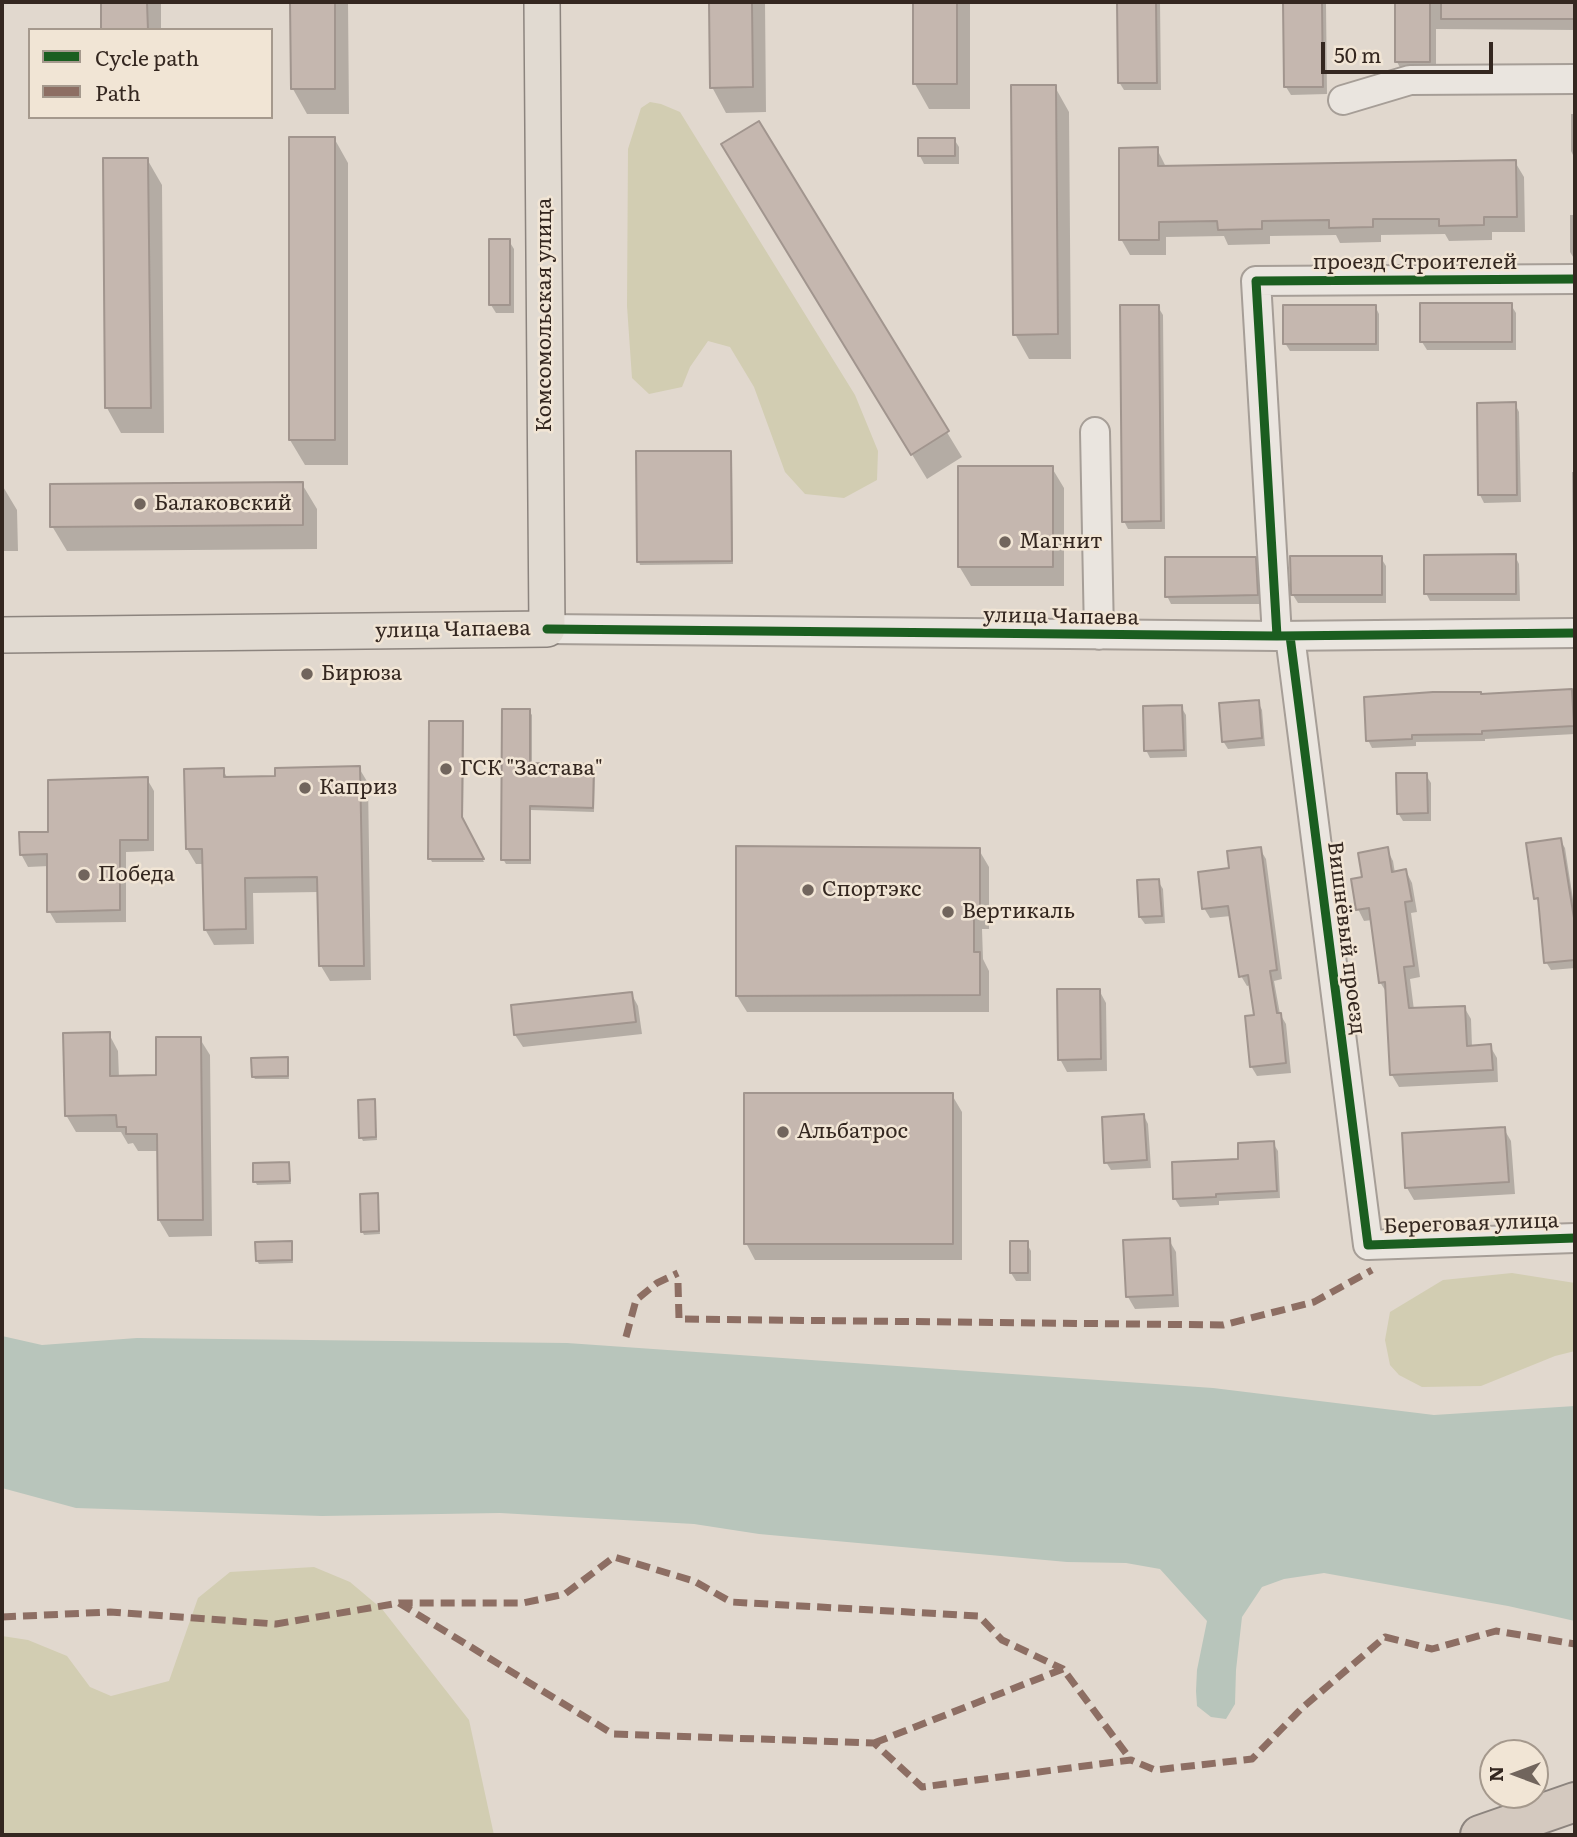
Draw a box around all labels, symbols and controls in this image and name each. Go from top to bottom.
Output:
legend [28,28,273,119]
scale bar [1325,28,1496,72]
text: 50 m [1334,38,1381,69]
text: Cycle path [95,41,199,72]
text: Path [95,76,141,107]
street label: Комсомольская улица [532,198,558,432]
street label: проезд Строителей [1313,250,1517,276]
place label: Балаковский [154,491,292,517]
marker: Балаковский [132,496,148,512]
place label: Магнит [1019,529,1103,555]
marker: Магнит [997,534,1013,550]
street label: улица Чапаева [983,603,1139,631]
street label: улица Чапаева [375,616,531,644]
place label: Бирюза [321,661,402,687]
marker: Бирюза [299,666,315,682]
place label: ГСК "Застава" [460,756,603,782]
marker: ГСК "Застава" [438,761,454,777]
place label: Каприз [319,775,397,801]
marker: Каприз [297,780,313,796]
street label: Вишнёвый проезд [1322,840,1370,1036]
place label: Победа [98,862,175,888]
marker: Победа [76,867,92,883]
place label: Спортэкс [822,877,921,903]
marker: Спортэкс [800,882,816,898]
place label: Вертикаль [962,899,1075,925]
marker: Вертикаль [940,904,956,920]
place label: Альбатрос [797,1119,908,1145]
marker: Альбатрос [775,1124,791,1140]
street label: Береговая улица [1383,1208,1559,1240]
north arrow [1479,1739,1549,1809]
text: N [1481,1766,1509,1782]

